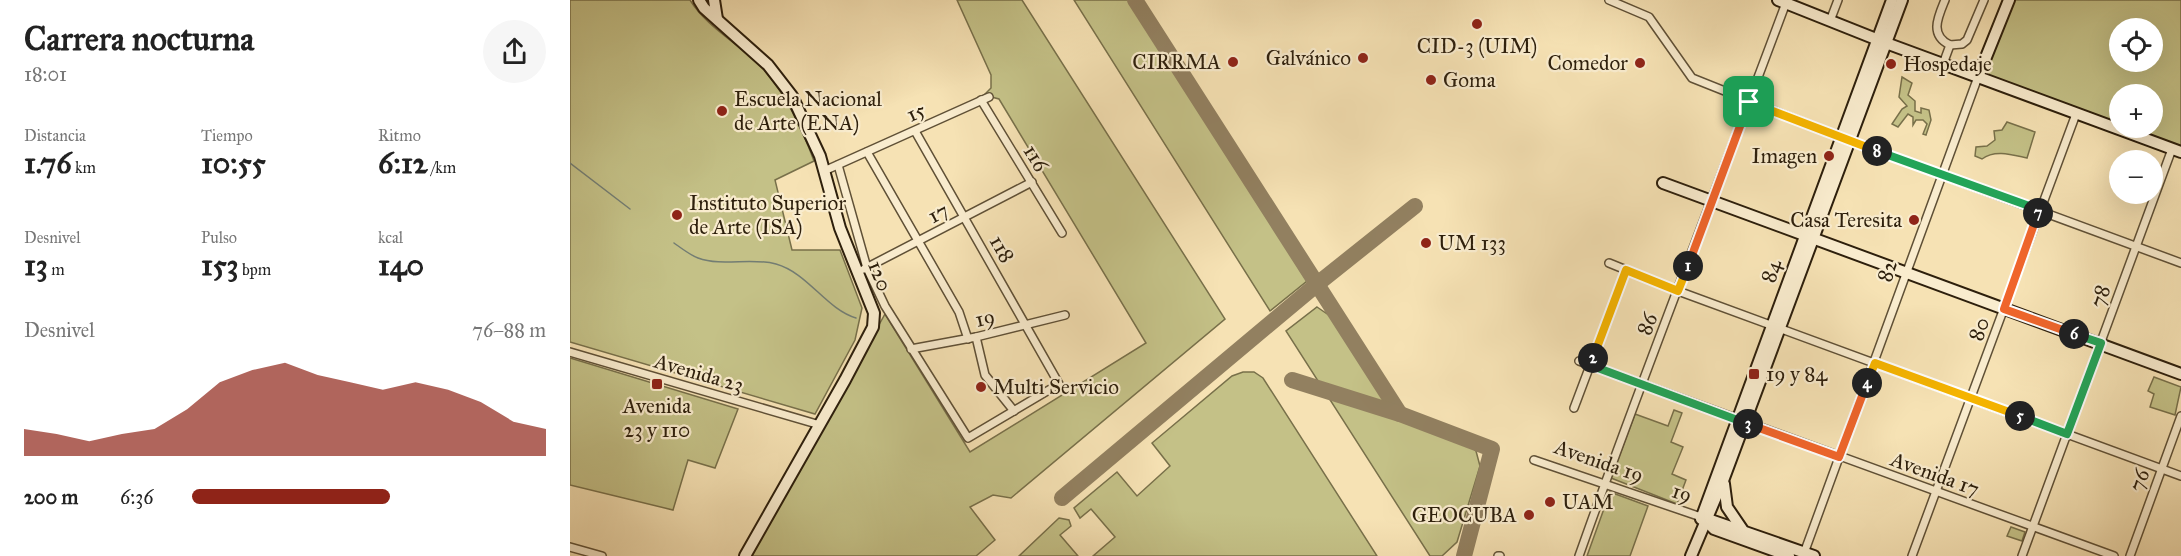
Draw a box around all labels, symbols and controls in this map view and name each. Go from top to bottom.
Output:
marker: CID-3 (UIM) [1470,17,1484,31]
map controls [2109,18,2163,204]
button: locate [2109,18,2163,72]
text: Carrera nocturna [24,19,254,59]
button: share [483,20,546,83]
place label: CID-3 (UIM) [1417,33,1537,59]
place label: Galvánico [1266,45,1351,71]
place label: CIRRMA [1132,49,1221,75]
place label: Comedor [1548,50,1628,76]
marker: Galvánico [1356,51,1370,65]
place label: Hospedaje [1903,51,1992,77]
marker: CIRRMA [1226,55,1240,69]
marker: Comedor [1633,56,1647,70]
marker: Hospedaje [1884,57,1898,71]
text: 18:01 [24,62,67,86]
place label: Goma [1443,67,1496,93]
marker: Goma [1424,73,1438,87]
pin [1723,76,1774,127]
button: + [2109,84,2163,138]
icon: arrive [1732,85,1765,118]
place label: Escuela Nacional de Arte (ENA) [734,86,882,136]
street label: 15 [902,96,930,128]
marker: Escuela Nacional de Arte (ENA) [715,104,729,118]
text: Distancia [24,126,86,145]
text: Tiempo [201,126,253,145]
text: Ritmo [378,126,421,145]
pin: 8 [1862,136,1892,166]
street label: 116 [1018,140,1055,178]
text: 8 [1873,141,1881,160]
place label: Imagen [1752,143,1817,169]
text: 1.76 [24,145,72,181]
text: 10:55 [201,145,266,181]
text: 6:12 [378,145,428,181]
marker: Imagen [1822,149,1836,163]
button: − [2109,150,2163,204]
text: km [72,158,96,177]
text: /km [428,158,456,177]
place label: Instituto Superior de Arte (ISA) [689,190,846,240]
street label: 17 [923,197,953,229]
pin: 7 [2023,198,2053,228]
text: 7 [2034,203,2042,222]
place label: Casa Teresita [1790,207,1902,233]
marker: Instituto Superior de Arte (ISA) [670,208,684,222]
marker: Casa Teresita [1907,213,1921,227]
text: Desnivel [24,228,80,247]
text: Pulso [201,228,237,247]
text: kcal [378,228,403,247]
street label: 118 [984,230,1020,268]
place label: UM 133 [1438,230,1506,256]
marker: UM 133 [1419,236,1433,250]
text: 13 [24,247,48,283]
text: 153 [201,247,239,283]
text: 140 [378,247,424,283]
pin: 1 [1673,251,1703,281]
street label: 84 [1755,255,1788,286]
text: 1 [1685,256,1691,275]
street label: 82 [1871,256,1903,286]
street label: 120 [862,257,898,295]
text: m [48,260,65,279]
text: bpm [239,260,271,279]
street label: 78 [2084,281,2116,311]
street label: 19 [973,303,997,333]
street label: 86 [1631,308,1664,339]
street label: 80 [1963,313,1995,345]
text: Desnivel [24,318,95,342]
text: 76–88 m [472,318,546,342]
pin: 6 [2059,319,2089,349]
text: 6 [2070,324,2078,343]
pin: 2 [1578,343,1608,373]
street label: Avenida 23 [650,348,747,398]
text: 2 [1589,348,1597,367]
place label: 19 y 84 [1766,361,1828,387]
marker: 19 y 84 [1747,367,1761,381]
pin: 4 [1852,368,1882,398]
text: 4 [1863,373,1871,392]
place label: Multi Servicio [993,374,1119,400]
marker: Avenida 23 y 110 [650,377,664,391]
marker: Multi Servicio [974,380,988,394]
place label: Avenida 23 y 110 [622,393,691,443]
pin: 5 [2005,401,2035,431]
text: 5 [2016,406,2024,425]
pin: 3 [1733,409,1763,439]
text: 3 [1745,414,1751,433]
street label: Avenida 19 [1550,433,1647,488]
street label: Avenida 17 [1886,446,1983,502]
street label: 76 [2123,464,2155,495]
street label: 19 [1669,478,1695,508]
text: 200 m [24,485,78,509]
text: 6:36 [120,485,154,509]
place label: UAM [1562,489,1614,515]
marker: UAM [1543,495,1557,509]
place label: GEOCUBA [1412,502,1517,528]
marker: GEOCUBA [1522,508,1536,522]

